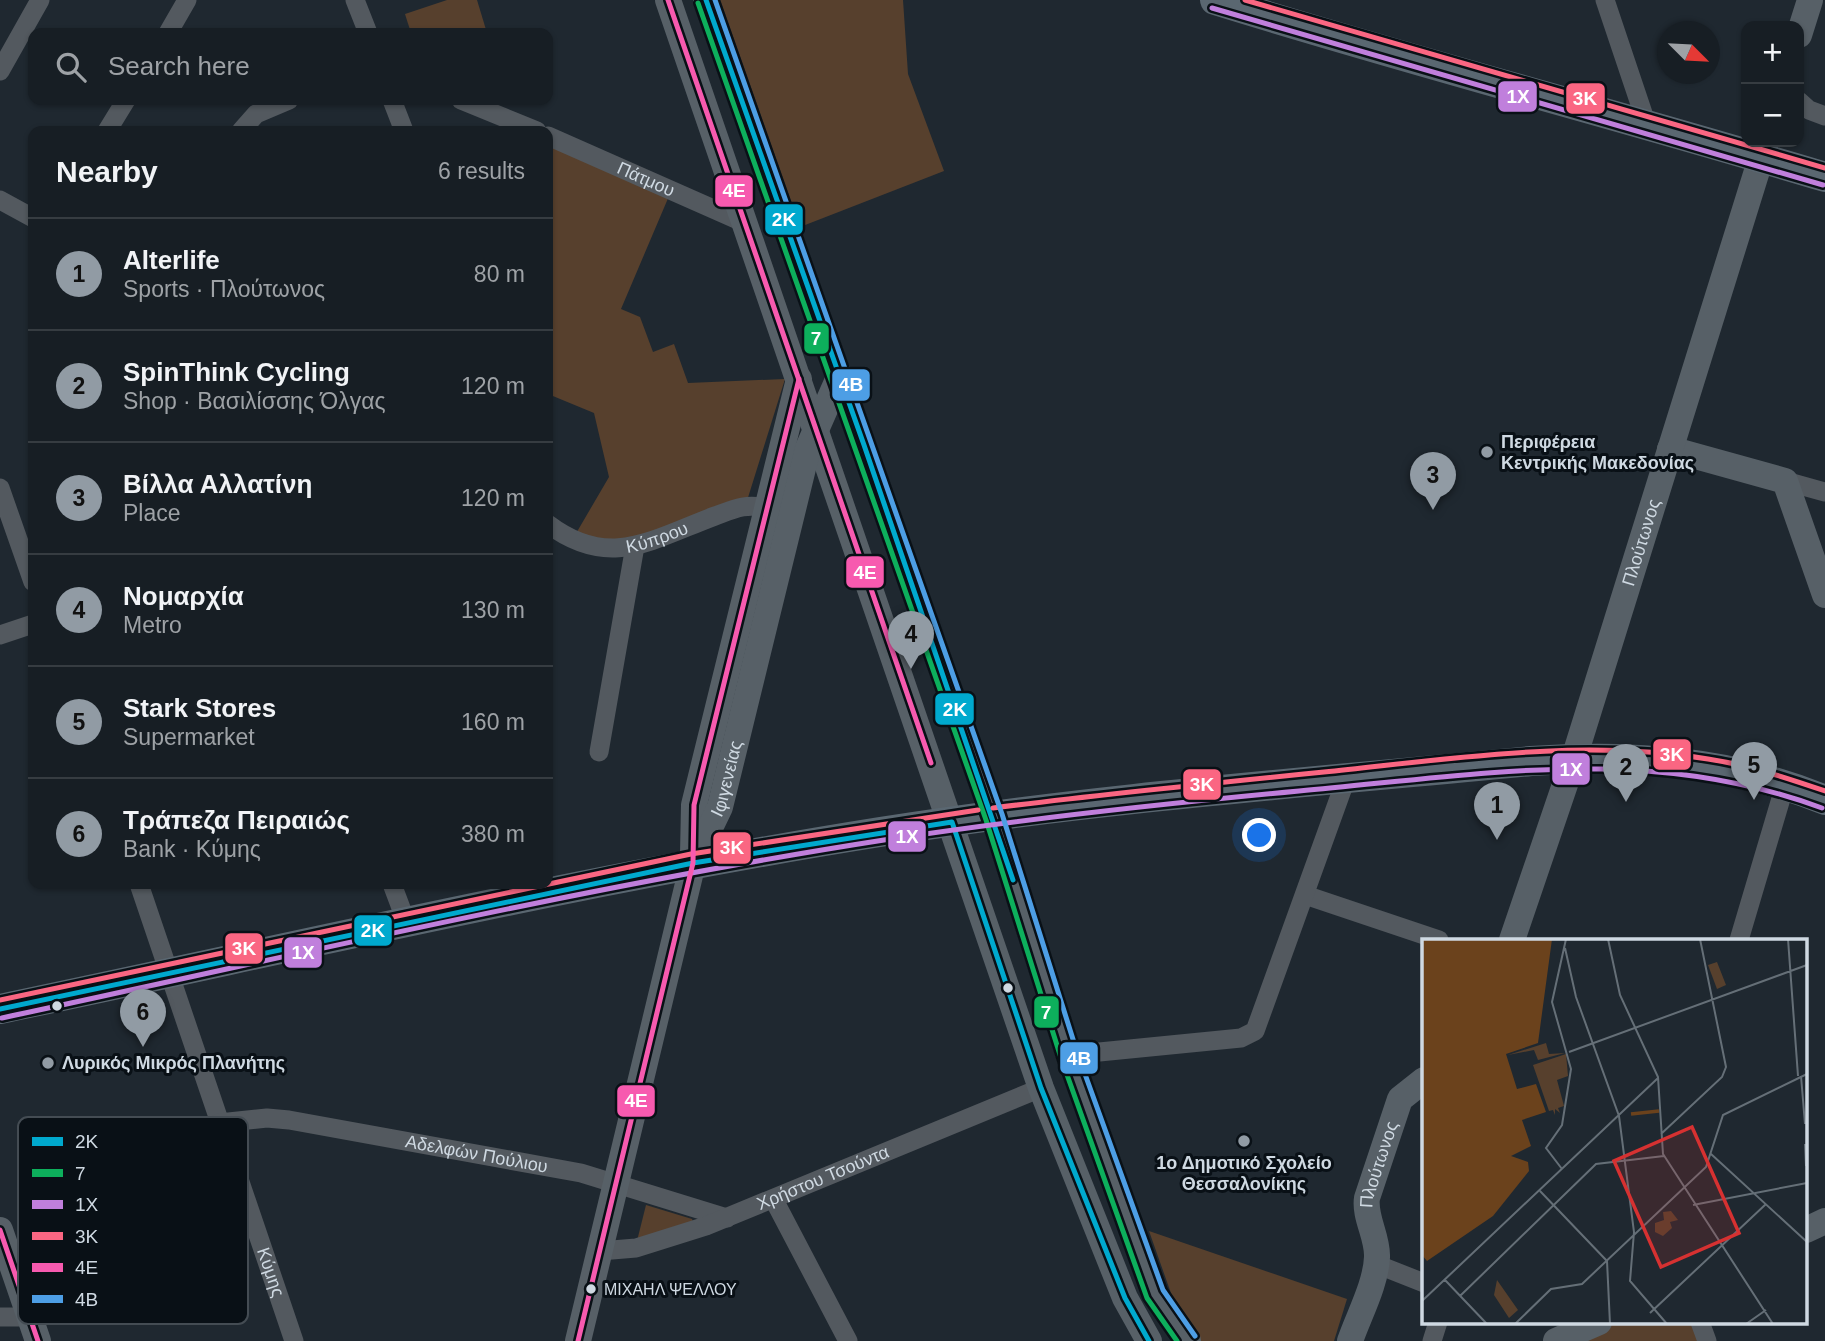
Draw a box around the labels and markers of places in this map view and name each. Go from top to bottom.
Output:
place label: Περιφέρεια Κεντρικής Μακεδονίας [1501,432,1694,473]
marker: Περιφέρεια Κεντρικής Μακεδονίας [1479,444,1495,460]
pin: 3 [1410,452,1456,510]
pin: 4 [888,611,934,669]
pin: 5 [1731,742,1777,800]
pin: 2 [1603,744,1649,802]
pin: 1 [1474,782,1520,840]
unlabelled marker [1001,981,1015,995]
pin: 6 [120,989,166,1047]
unlabelled marker [50,999,64,1013]
place label: Λυρικός Μικρός Πλανήτης [62,1053,285,1073]
marker: Λυρικός Μικρός Πλανήτης [40,1055,56,1071]
marker: 1ο Δημοτικό Σχολείο Θεσσαλονίκης [1236,1133,1252,1149]
place label: 1ο Δημοτικό Σχολείο Θεσσαλονίκης [1156,1153,1332,1194]
place label: ΜΙΧΑΗΛ ΨΕΛΛΟΥ [604,1281,737,1298]
marker: ΜΙΧΑΗΛ ΨΕΛΛΟΥ [584,1282,598,1296]

